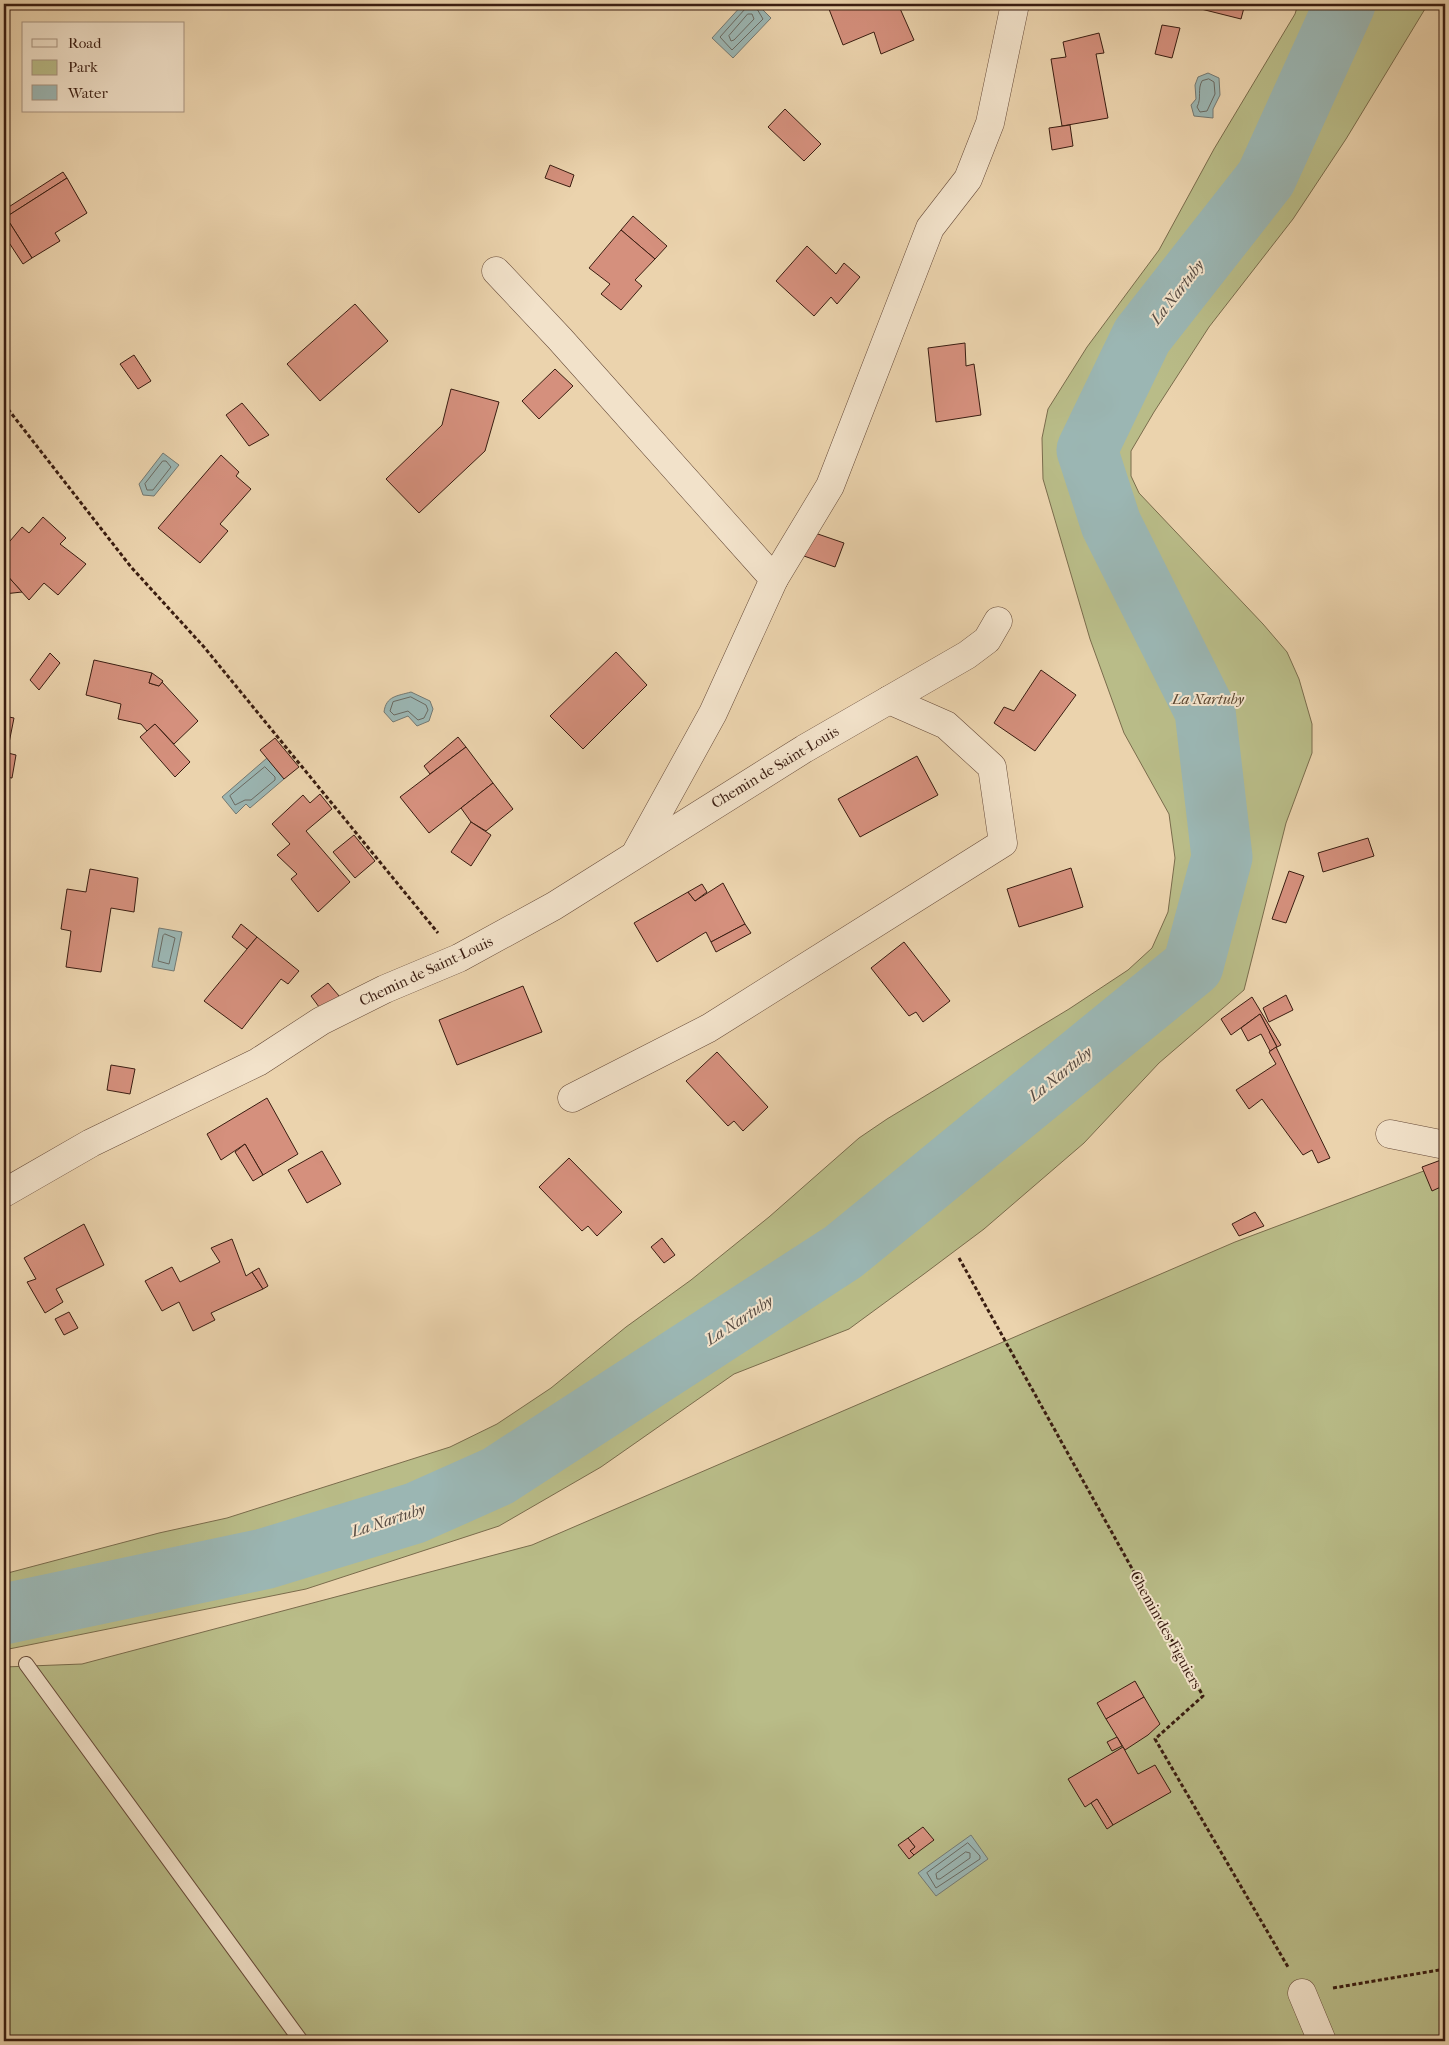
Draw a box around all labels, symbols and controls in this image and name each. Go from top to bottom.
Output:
legend [22,22,185,112]
text: Road [68,34,102,52]
text: Park [68,58,98,76]
text: Water [67,84,108,102]
water label: La Nartuby [1145,256,1208,329]
park label: La Nartuby [1171,690,1245,708]
street label: Chemin de Saint-Louis [708,722,842,812]
street label: Chemin de Saint-Louis [356,932,496,1010]
water label: La Nartuby [1023,1042,1096,1106]
water label: La Nartuby [701,1291,777,1349]
water label: La Nartuby [348,1499,428,1541]
street label: Chemin des Figuiers [1126,1568,1206,1692]

